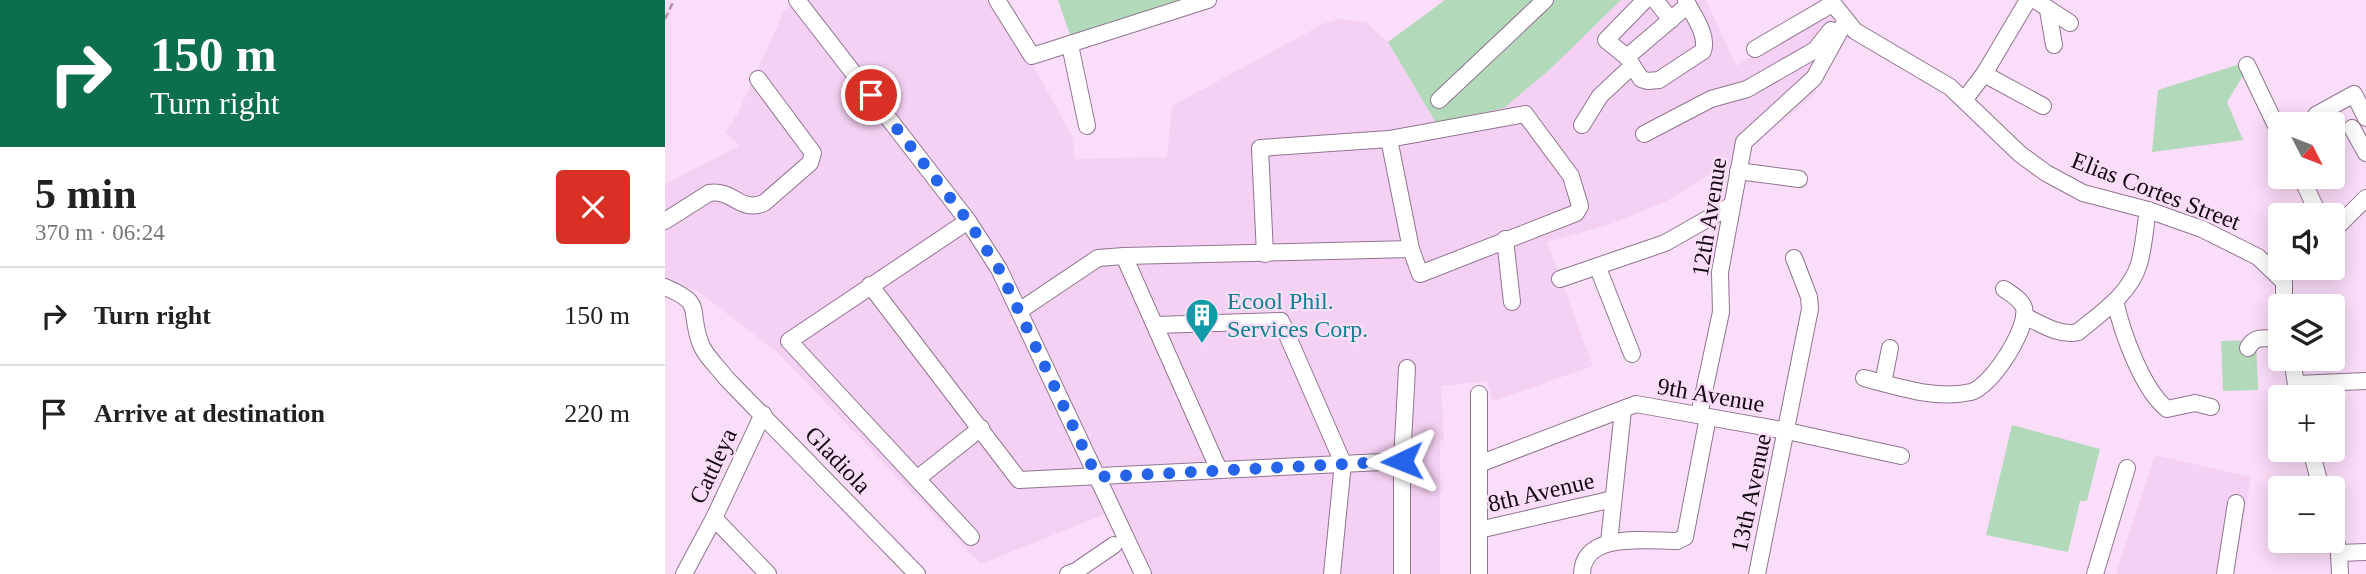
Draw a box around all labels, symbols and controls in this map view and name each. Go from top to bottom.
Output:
text: 150 m [150,27,277,82]
icon: right [35,28,126,119]
pin [841,65,901,125]
icon: arrive [852,76,890,114]
text: Turn right [150,85,280,121]
north arrow [2268,112,2345,189]
map controls [2268,112,2345,553]
street label: Elias Cortes Street [2068,147,2244,235]
street label: 12th Avenue [1687,156,1731,278]
button: close [556,170,630,244]
text: 5 min [35,171,137,217]
button: sound [2268,203,2345,280]
text: 370 m · 06:24 [35,220,165,245]
place label: Ecool Phil. Services Corp. [1227,288,1368,342]
button: layers [2268,294,2345,371]
building icon: Ecool Phil. Services Corp. [1183,296,1221,345]
icon: right [35,297,73,335]
text: Turn right [94,301,211,330]
text: 150 m [564,301,630,330]
street label: 9th Avenue [1655,373,1767,417]
button: + [2268,385,2345,462]
icon: arrive [35,395,73,433]
text: Arrive at destination [94,399,325,428]
text: 220 m [564,399,630,428]
street label: Gladiola [800,421,876,499]
street label: Cattleya [684,424,742,508]
position arrow [1365,424,1439,498]
street label: 13th Avenue [1726,432,1776,554]
street label: 8th Avenue [1485,467,1597,517]
button: − [2268,476,2345,553]

